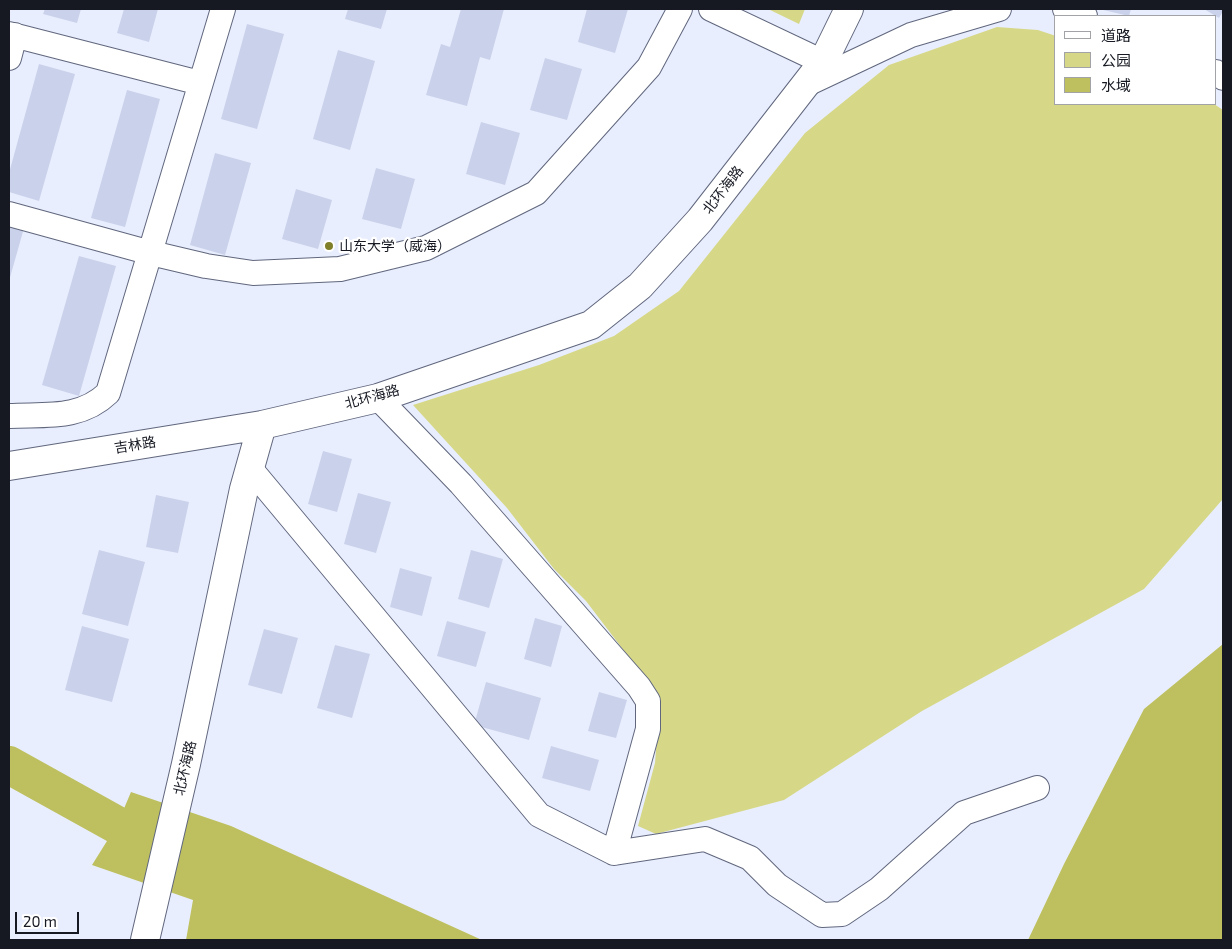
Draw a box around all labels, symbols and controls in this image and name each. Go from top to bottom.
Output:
legend [1054,15,1217,105]
text: 道路 [1101,26,1131,44]
text: 公园 [1101,51,1131,69]
text: 水域 [1101,76,1131,94]
street label: 北环海路 [699,163,747,217]
place label: 山东大学（威海） [339,238,451,254]
marker: 山东大学（威海） [323,240,335,252]
street label: 北环海路 [343,382,401,412]
street label: 吉林路 [113,433,157,457]
street label: 北环海路 [171,739,199,797]
scale bar [18,902,81,934]
text: 20 m [23,912,57,930]

